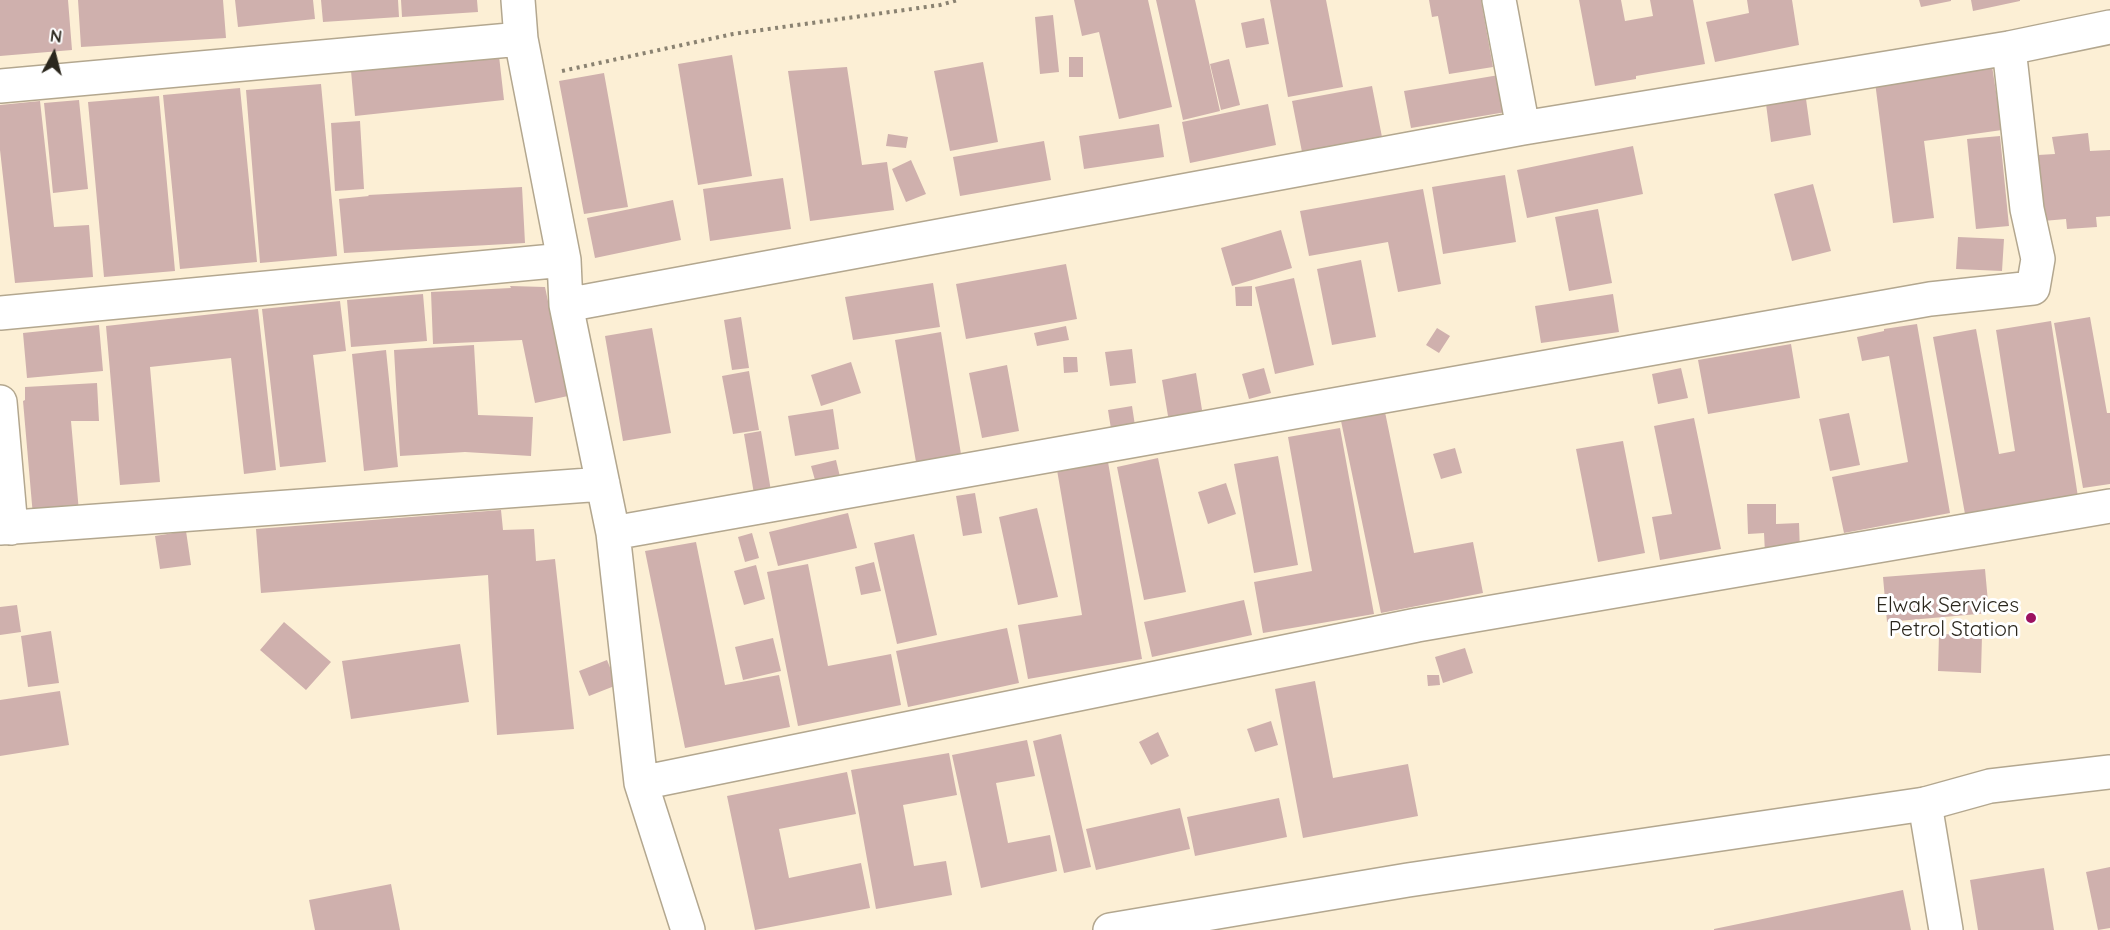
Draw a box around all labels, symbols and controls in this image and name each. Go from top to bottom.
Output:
north arrow [24,24,84,84]
text: N [49,25,63,47]
place label: Elwak Services Petrol Station [1876,593,2019,643]
marker: Elwak Services Petrol Station [2024,611,2038,625]

